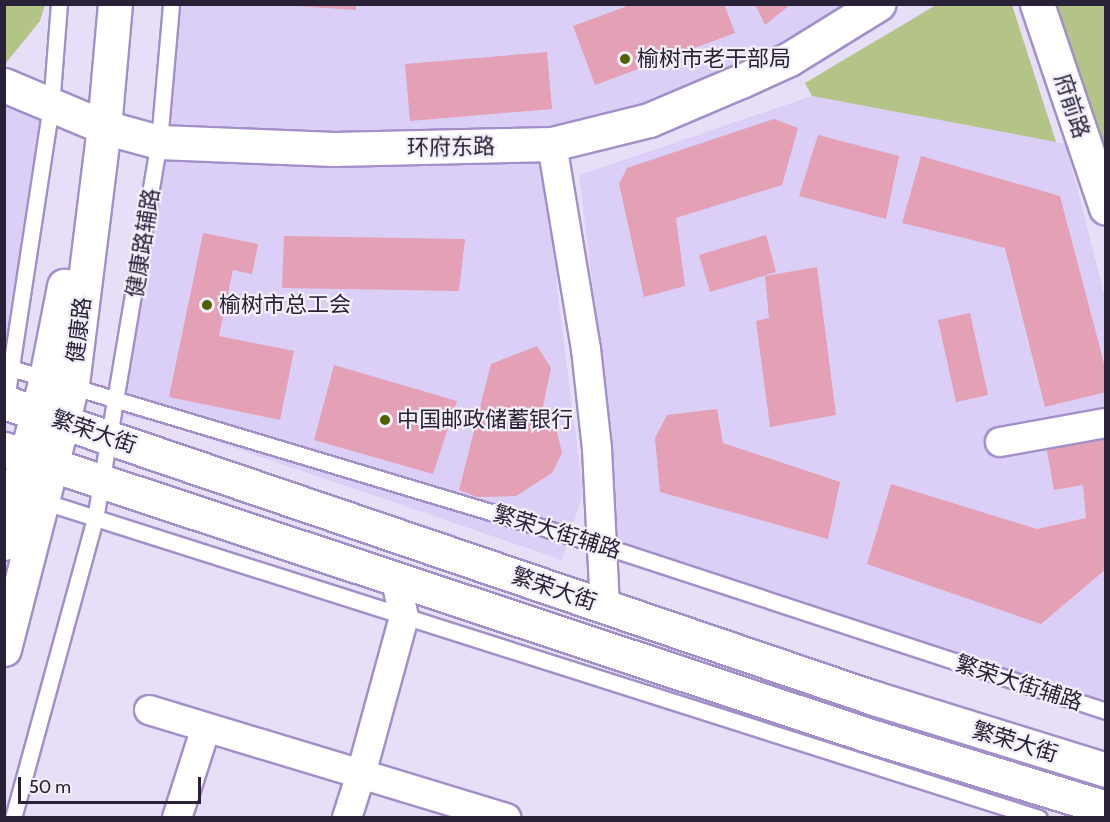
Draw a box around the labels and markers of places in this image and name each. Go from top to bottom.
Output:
place label: 榆树市老干部局 [637,46,791,72]
marker: 榆树市老干部局 [618,52,632,66]
place label: 榆树市总工会 [219,292,351,318]
marker: 榆树市总工会 [200,298,214,312]
place label: 中国邮政储蓄银行 [397,407,573,433]
marker: 中国邮政储蓄银行 [378,413,392,427]

